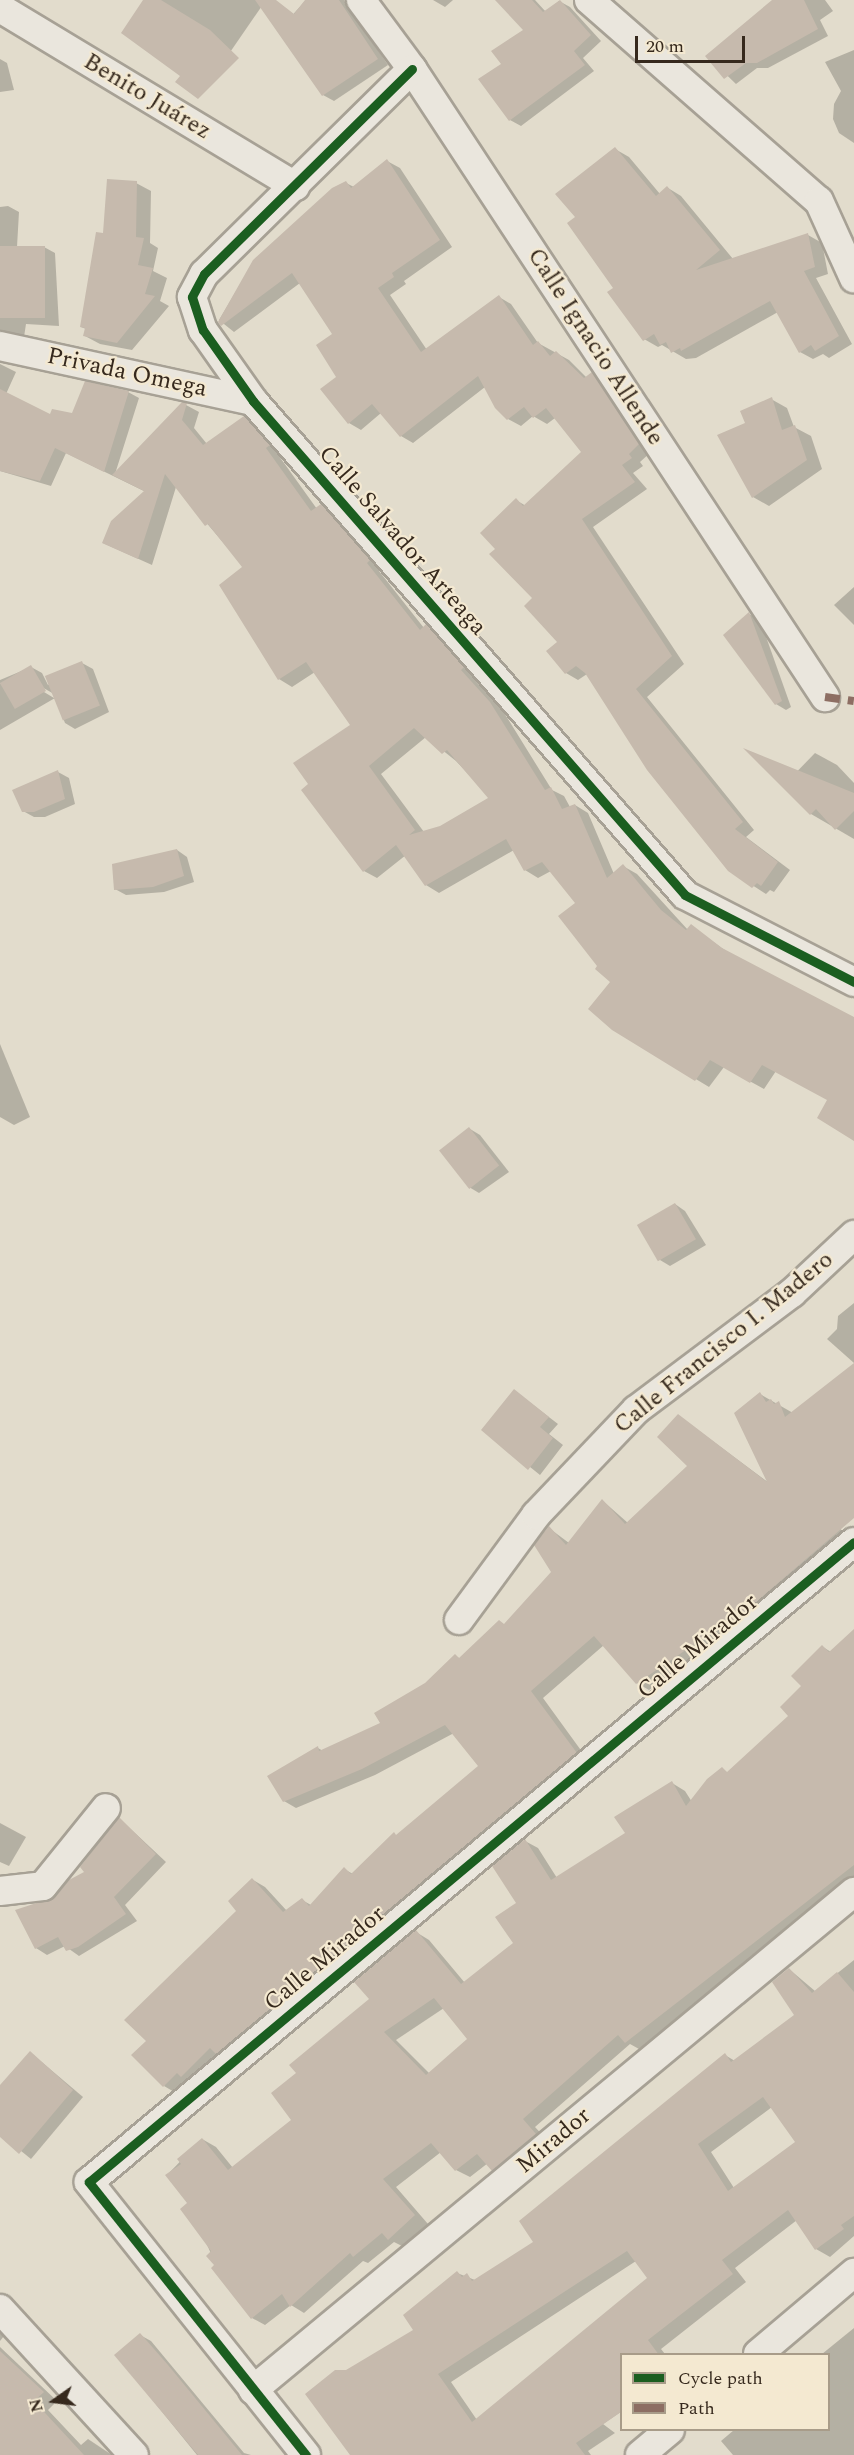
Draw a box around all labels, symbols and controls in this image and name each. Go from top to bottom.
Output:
scale bar [638,24,748,62]
text: 20 m [646,33,684,60]
street label: Benito Juárez [78,48,216,146]
street label: Calle Ignacio Allende [521,243,669,451]
street label: Privada Omega [44,342,210,404]
street label: Calle Salvador Arteaga [312,440,492,642]
street label: Calle Francisco I. Madero [609,1246,839,1440]
street label: Calle Mirador [632,1588,764,1706]
street label: Calle Mirador [259,1900,391,2018]
street label: Mirador [511,2102,597,2180]
legend [620,2353,830,2431]
text: Cycle path [678,2365,763,2392]
north arrow [24,2371,84,2431]
text: Path [678,2395,715,2422]
text: N [23,2396,50,2415]

